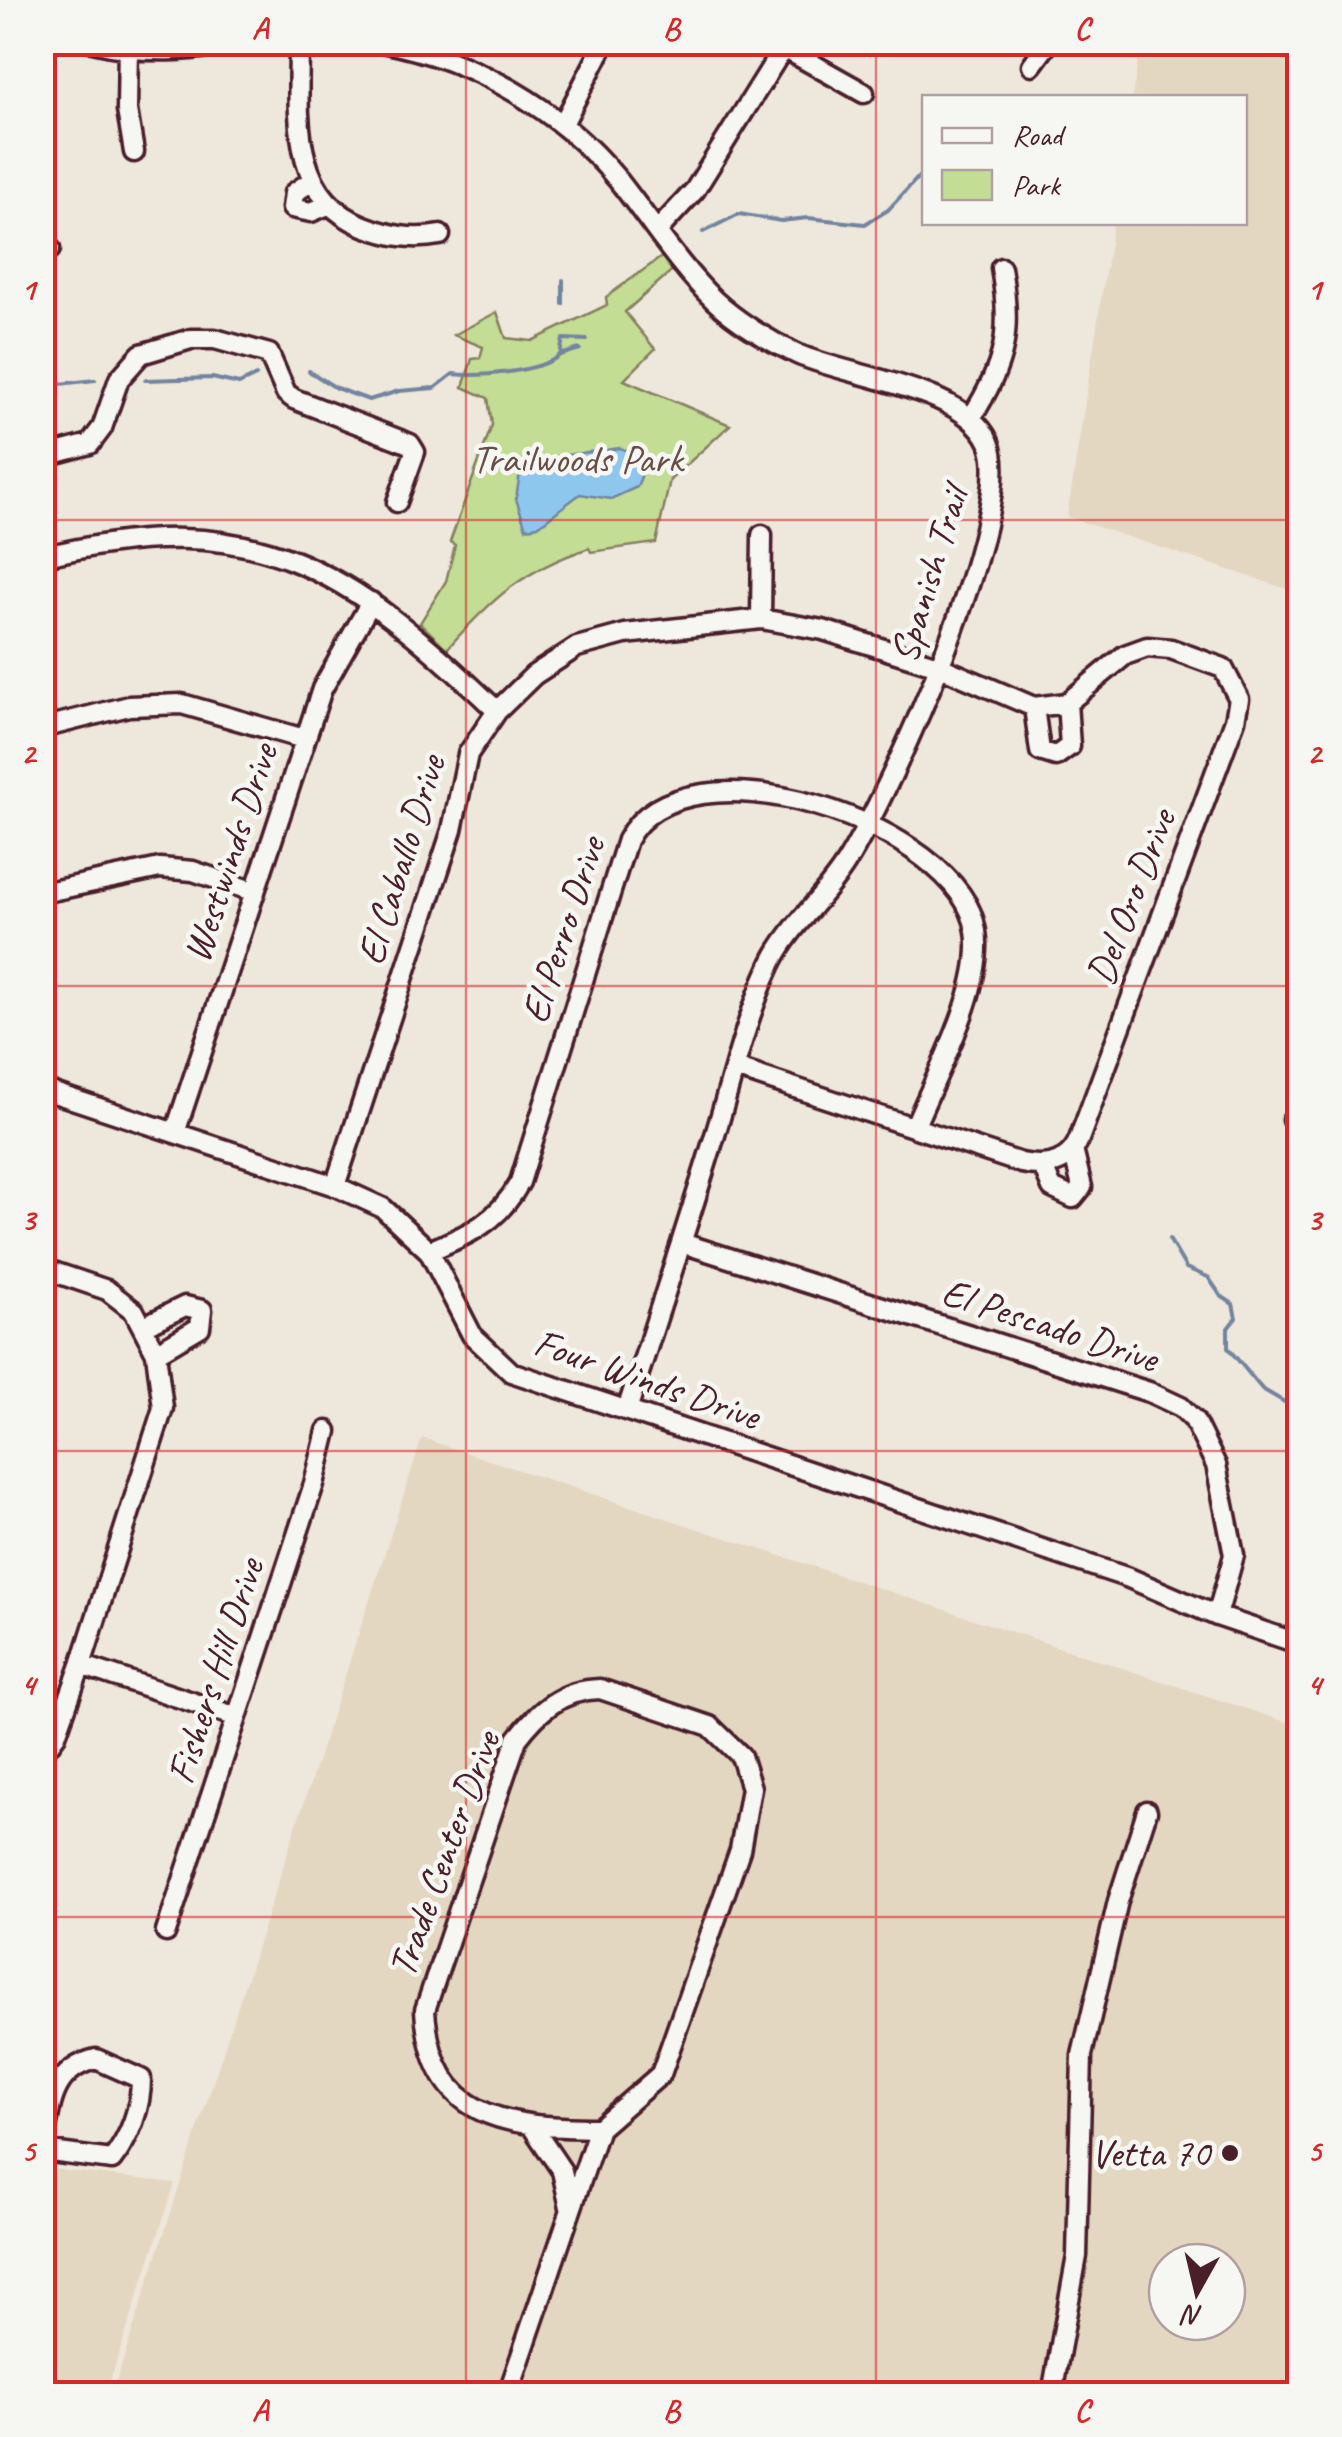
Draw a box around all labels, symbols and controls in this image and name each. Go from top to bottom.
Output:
text: A [252,8,271,49]
text: B [663,8,682,49]
text: C [1074,8,1094,49]
legend [922,95,1247,225]
text: Road [1012,116,1066,154]
text: Park [1012,166,1062,204]
text: 1 [21,268,39,309]
text: 1 [1307,268,1325,309]
park label: Trailwoods Park [472,434,686,484]
street label: Spanish Trail [879,475,981,669]
text: 2 [21,733,38,774]
text: 2 [1307,733,1324,774]
street label: Westwinds Drive [171,735,290,968]
street label: El Caballo Drive [346,747,457,971]
street label: Del Oro Drive [1075,800,1188,991]
street label: El Perro Drive [510,828,617,1029]
text: 3 [21,1199,38,1240]
text: 3 [1307,1199,1324,1240]
street label: El Pescado Drive [936,1267,1167,1384]
street label: Four Winds Drive [528,1317,769,1442]
street label: Fishers Hill Drive [155,1550,276,1790]
text: 4 [21,1664,39,1705]
text: 4 [1307,1664,1325,1705]
street label: Trade Center Drive [377,1722,512,1983]
place label: Vetta 70 [1090,2128,1213,2178]
text: 5 [21,2130,38,2171]
text: 5 [1307,2130,1324,2171]
marker: Vetta 70 [1219,2142,1241,2164]
north arrow [1147,2242,1247,2342]
text: N [1178,2297,1205,2335]
text: A [252,2390,271,2431]
text: B [663,2390,682,2431]
text: C [1074,2390,1094,2431]

